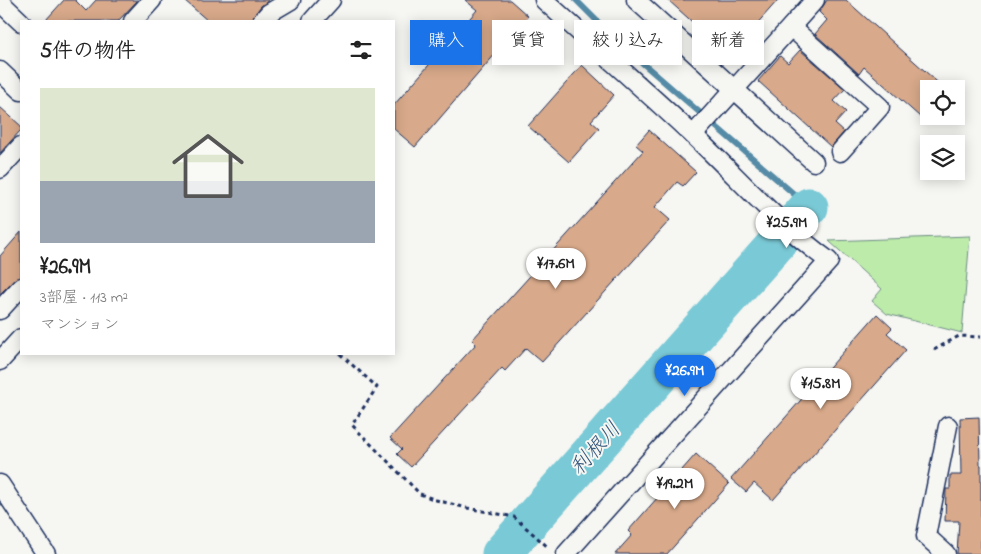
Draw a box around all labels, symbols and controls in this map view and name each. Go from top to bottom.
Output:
chip: 購入 [410,20,482,65]
chip: 賃貸 [492,20,564,65]
chip: 絞り込み [574,20,682,65]
chip: 新着 [692,20,764,65]
icon: filters [347,36,375,64]
text: 5件の物件 [40,37,136,67]
map controls [920,80,965,180]
button: locate [920,80,965,125]
icon: home [163,121,253,211]
button: layers [920,135,965,180]
pin: ¥25.9M [746,206,828,249]
text: ¥25.9M [766,211,808,235]
pin: ¥17.6M [515,248,597,290]
text: ¥17.6M [537,252,575,276]
text: ¥26.9M [40,253,91,283]
text: 3部屋 · 113 m² [40,286,128,310]
text: マンション [40,313,119,337]
pin: ¥26.9M [644,354,726,397]
text: ¥26.9M [665,359,705,383]
pin: ¥15.8M [780,368,862,410]
text: ¥15.8M [801,372,841,396]
water label: 利根川 [564,416,629,483]
pin: ¥19.2M [634,468,716,510]
text: ¥19.2M [656,472,694,496]

